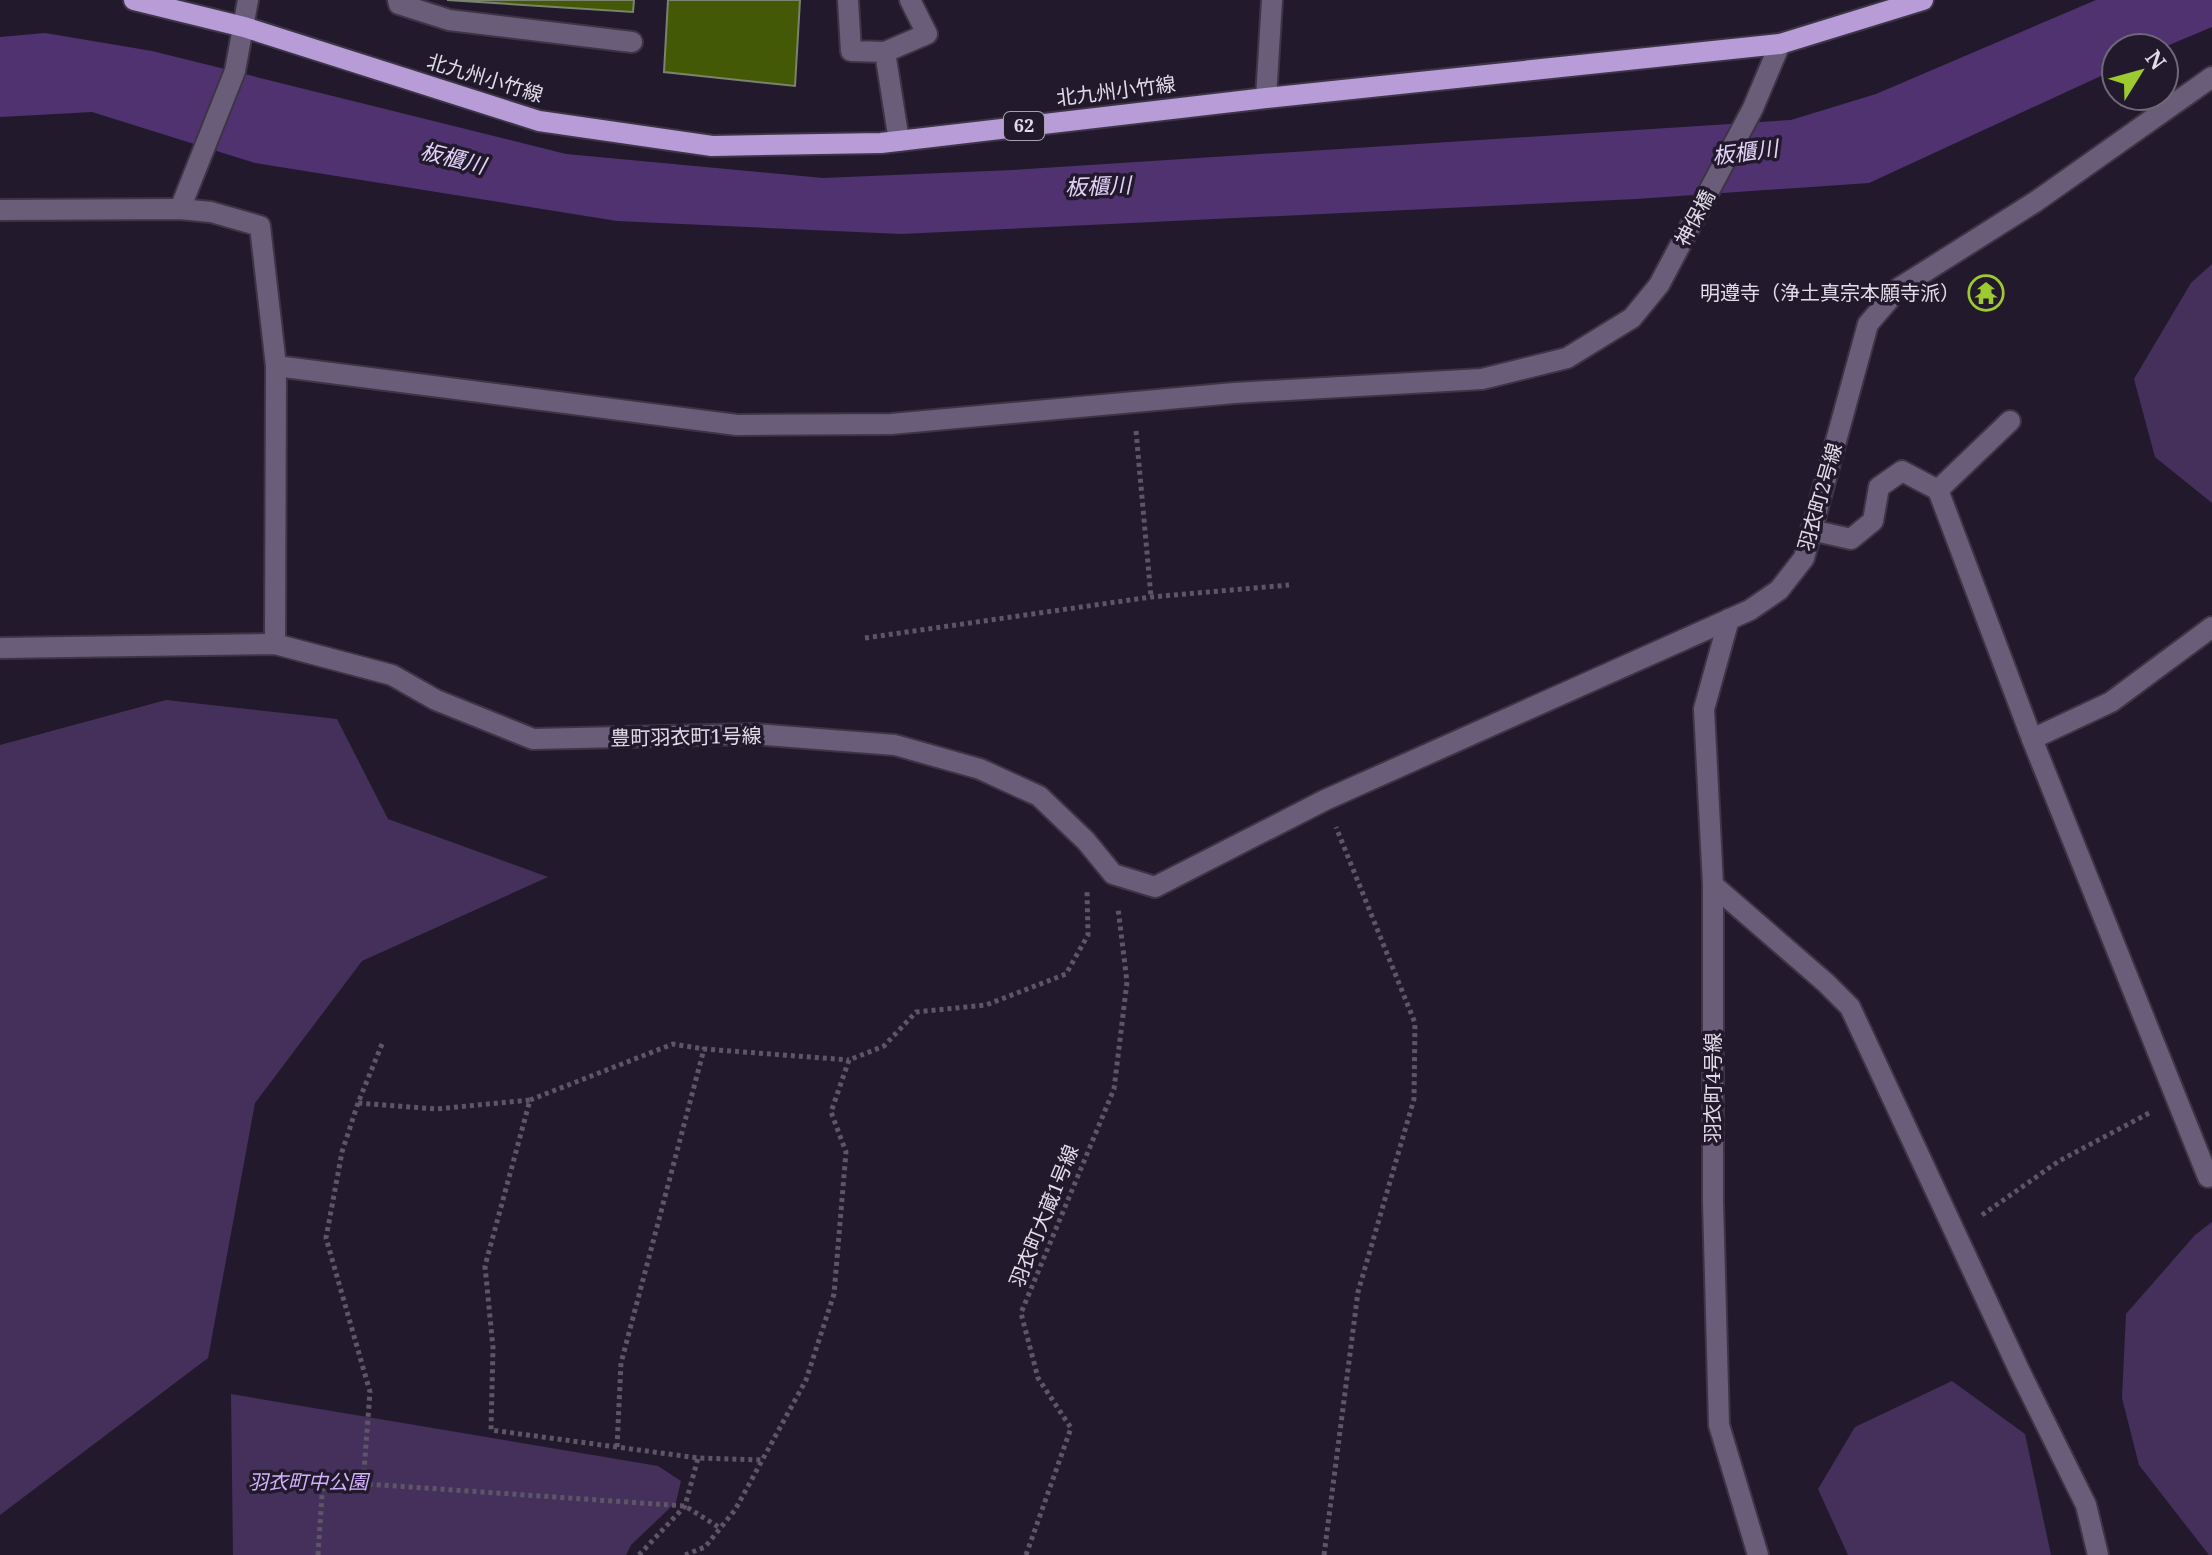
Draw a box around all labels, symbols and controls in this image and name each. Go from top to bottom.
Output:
north arrow [2100,32,2180,112]
text: N [2140,43,2174,75]
street label: 北九州小竹線 [424,47,546,108]
street label: 北九州小竹線 [1055,70,1177,111]
road number: 62 [1004,112,1044,140]
water label: 板櫃川 [1710,132,1781,170]
water label: 板櫃川 [418,134,491,180]
water label: 板櫃川 [1064,169,1133,201]
street label: 神保橋 [1669,185,1721,251]
temple icon: 明遵寺（浄土真宗本願寺派） [1967,274,2005,312]
place label: 明遵寺（浄土真宗本願寺派） [1700,279,1960,306]
street label: 羽衣町2号線 [1791,440,1848,554]
street label: 豊町羽衣町1号線 [610,722,762,751]
street label: 羽衣町4号線 [1699,1032,1726,1144]
street label: 羽衣町大蔵1号線 [1003,1141,1084,1291]
park label: 羽衣町中公園 [248,1468,371,1495]

